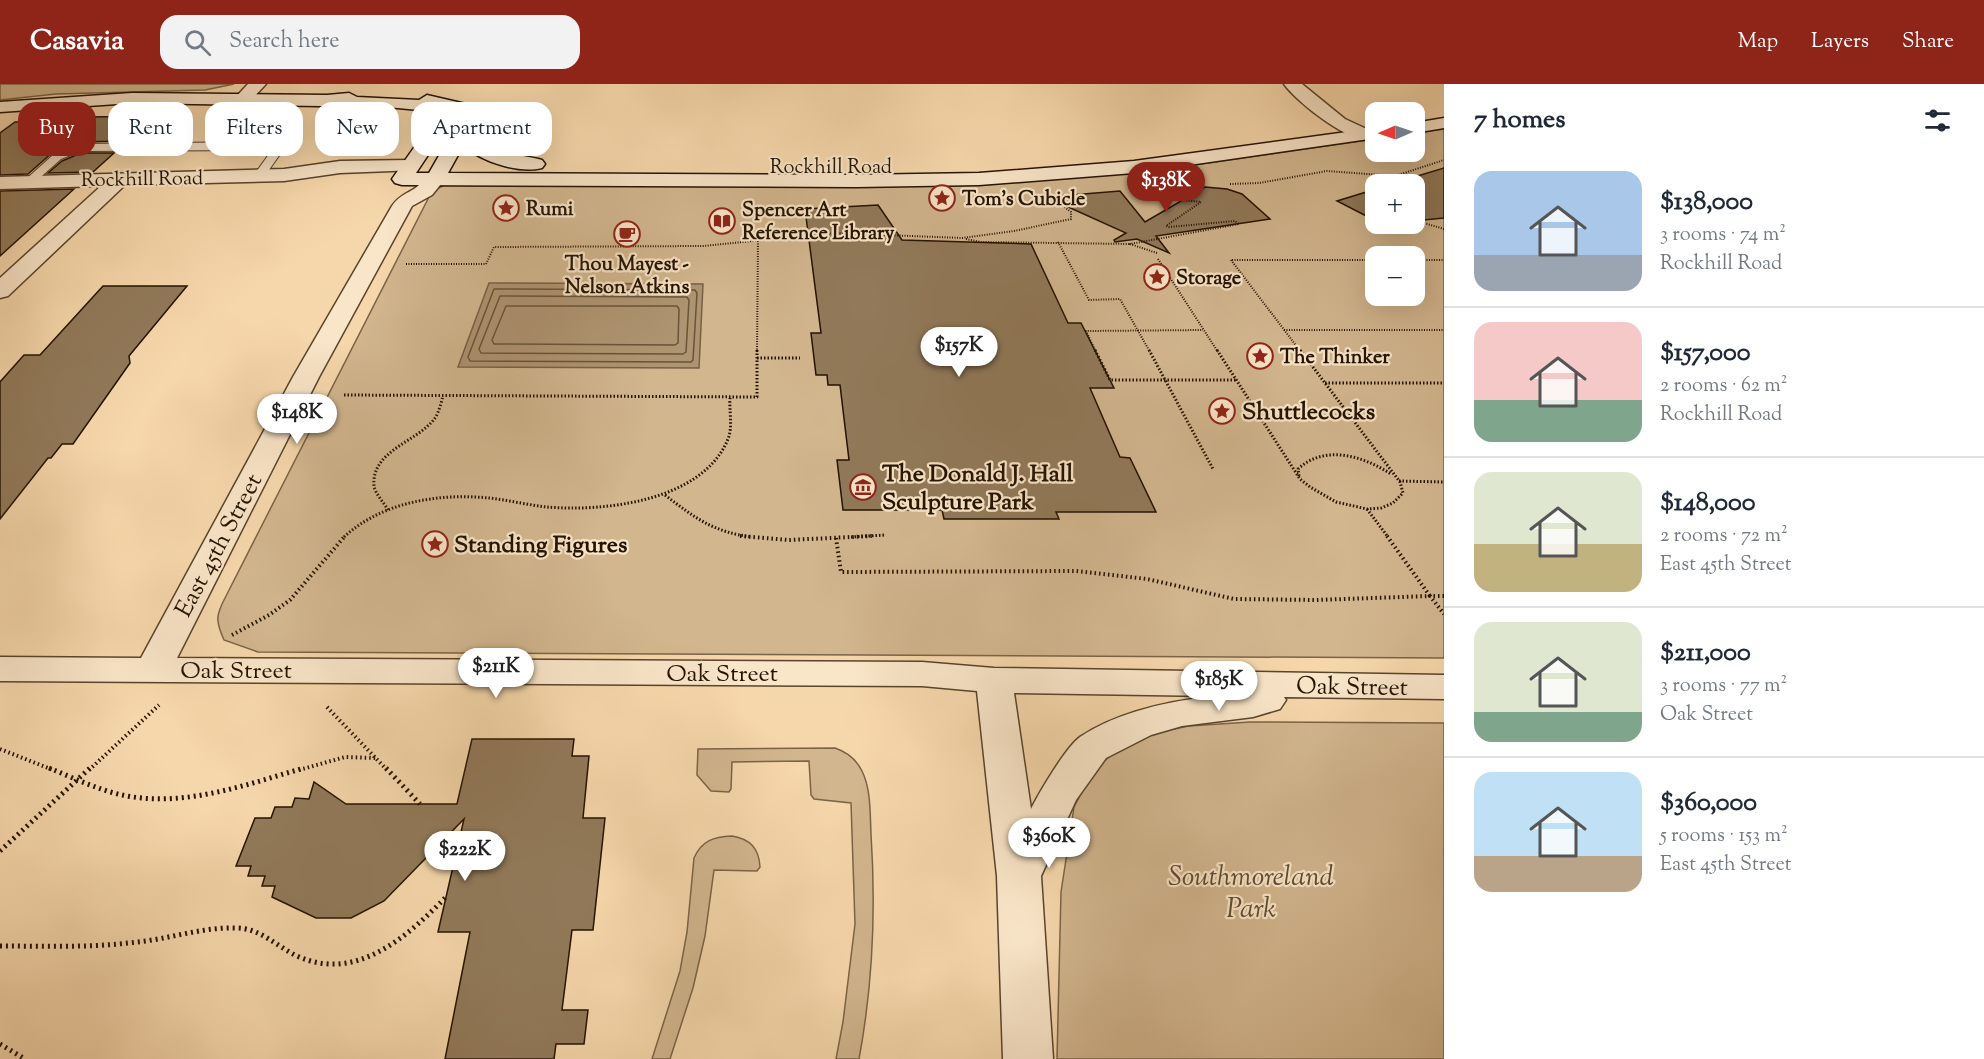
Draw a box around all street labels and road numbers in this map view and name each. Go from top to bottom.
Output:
street label: Rockhill Road [770,154,892,183]
street label: Rockhill Road [81,165,203,196]
street label: East 45th Street [168,468,272,624]
street label: Oak Street [180,655,292,689]
street label: Oak Street [666,658,778,692]
street label: Oak Street [1296,670,1408,706]

